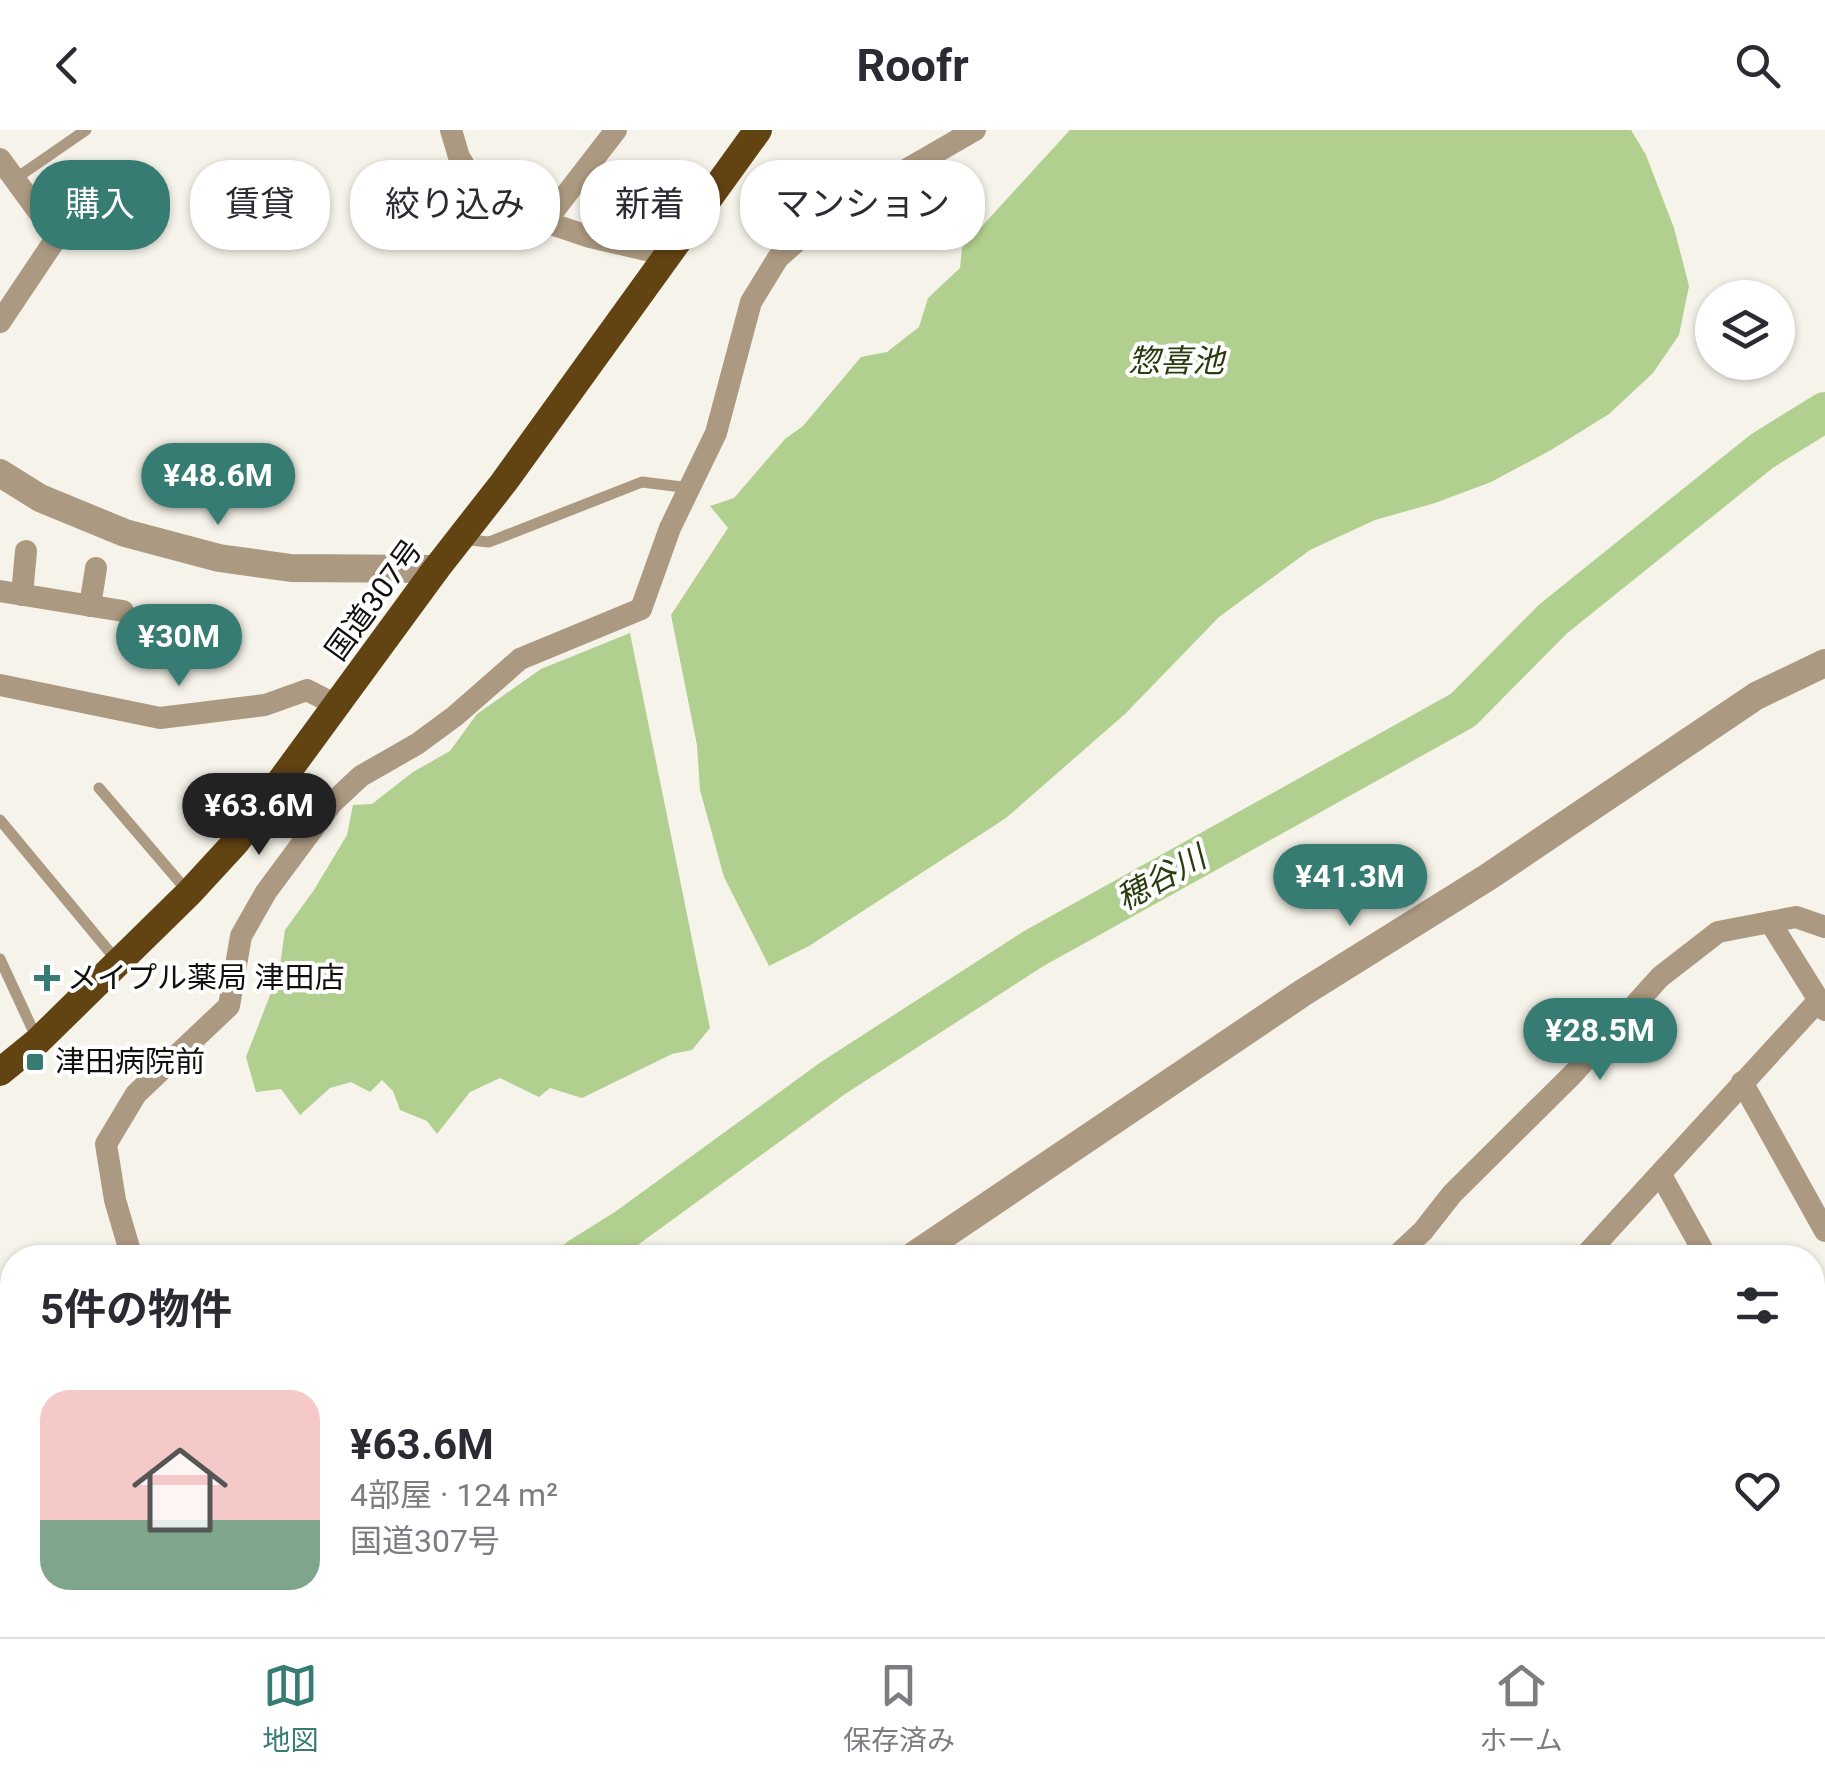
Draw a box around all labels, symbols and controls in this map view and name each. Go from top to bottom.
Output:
icon: back [40,38,95,93]
icon: search [1730,38,1785,93]
text: Roofr [856,39,969,92]
chip: 購入 [30,160,170,250]
chip: 賃貸 [190,160,330,250]
chip: 絞り込み [350,160,560,250]
chip: 新着 [580,160,720,250]
chip: マンション [740,160,985,250]
map controls [1695,280,1795,380]
button: layers [1695,280,1795,380]
water label: 惣喜池 [1128,342,1227,380]
pin: ¥48.6M [137,443,299,528]
text: ¥48.6M [163,456,273,494]
street label: 国道307号 [318,533,429,667]
pin: ¥30M [120,604,238,689]
text: ¥30M [138,617,220,655]
pin: ¥63.6M [178,773,340,858]
text: ¥63.6M [204,786,314,824]
water label: 穂谷川 [1110,837,1215,918]
pin: ¥41.3M [1269,844,1431,929]
text: ¥41.3M [1295,857,1405,895]
place label: メイプル薬局 津田店 [67,960,344,995]
marker: メイプル薬局 津田店 [36,967,58,989]
pin: ¥28.5M [1519,998,1681,1083]
text: ¥28.5M [1545,1011,1655,1049]
place label: 津田病院前 [55,1044,205,1079]
marker: 津田病院前 [24,1051,46,1073]
icon: filters [1730,1278,1785,1333]
text: 5件の物件 [40,1285,232,1334]
text: ¥63.6M [350,1420,494,1469]
icon: home [120,1430,240,1550]
icon: heart [1730,1463,1785,1518]
text: 4部屋 · 124 m² [350,1476,558,1514]
text: 国道307号 [350,1522,500,1560]
tab: 地図 [262,1658,318,1758]
tab: 保存済み [843,1658,955,1758]
tab: ホーム [1480,1658,1563,1758]

